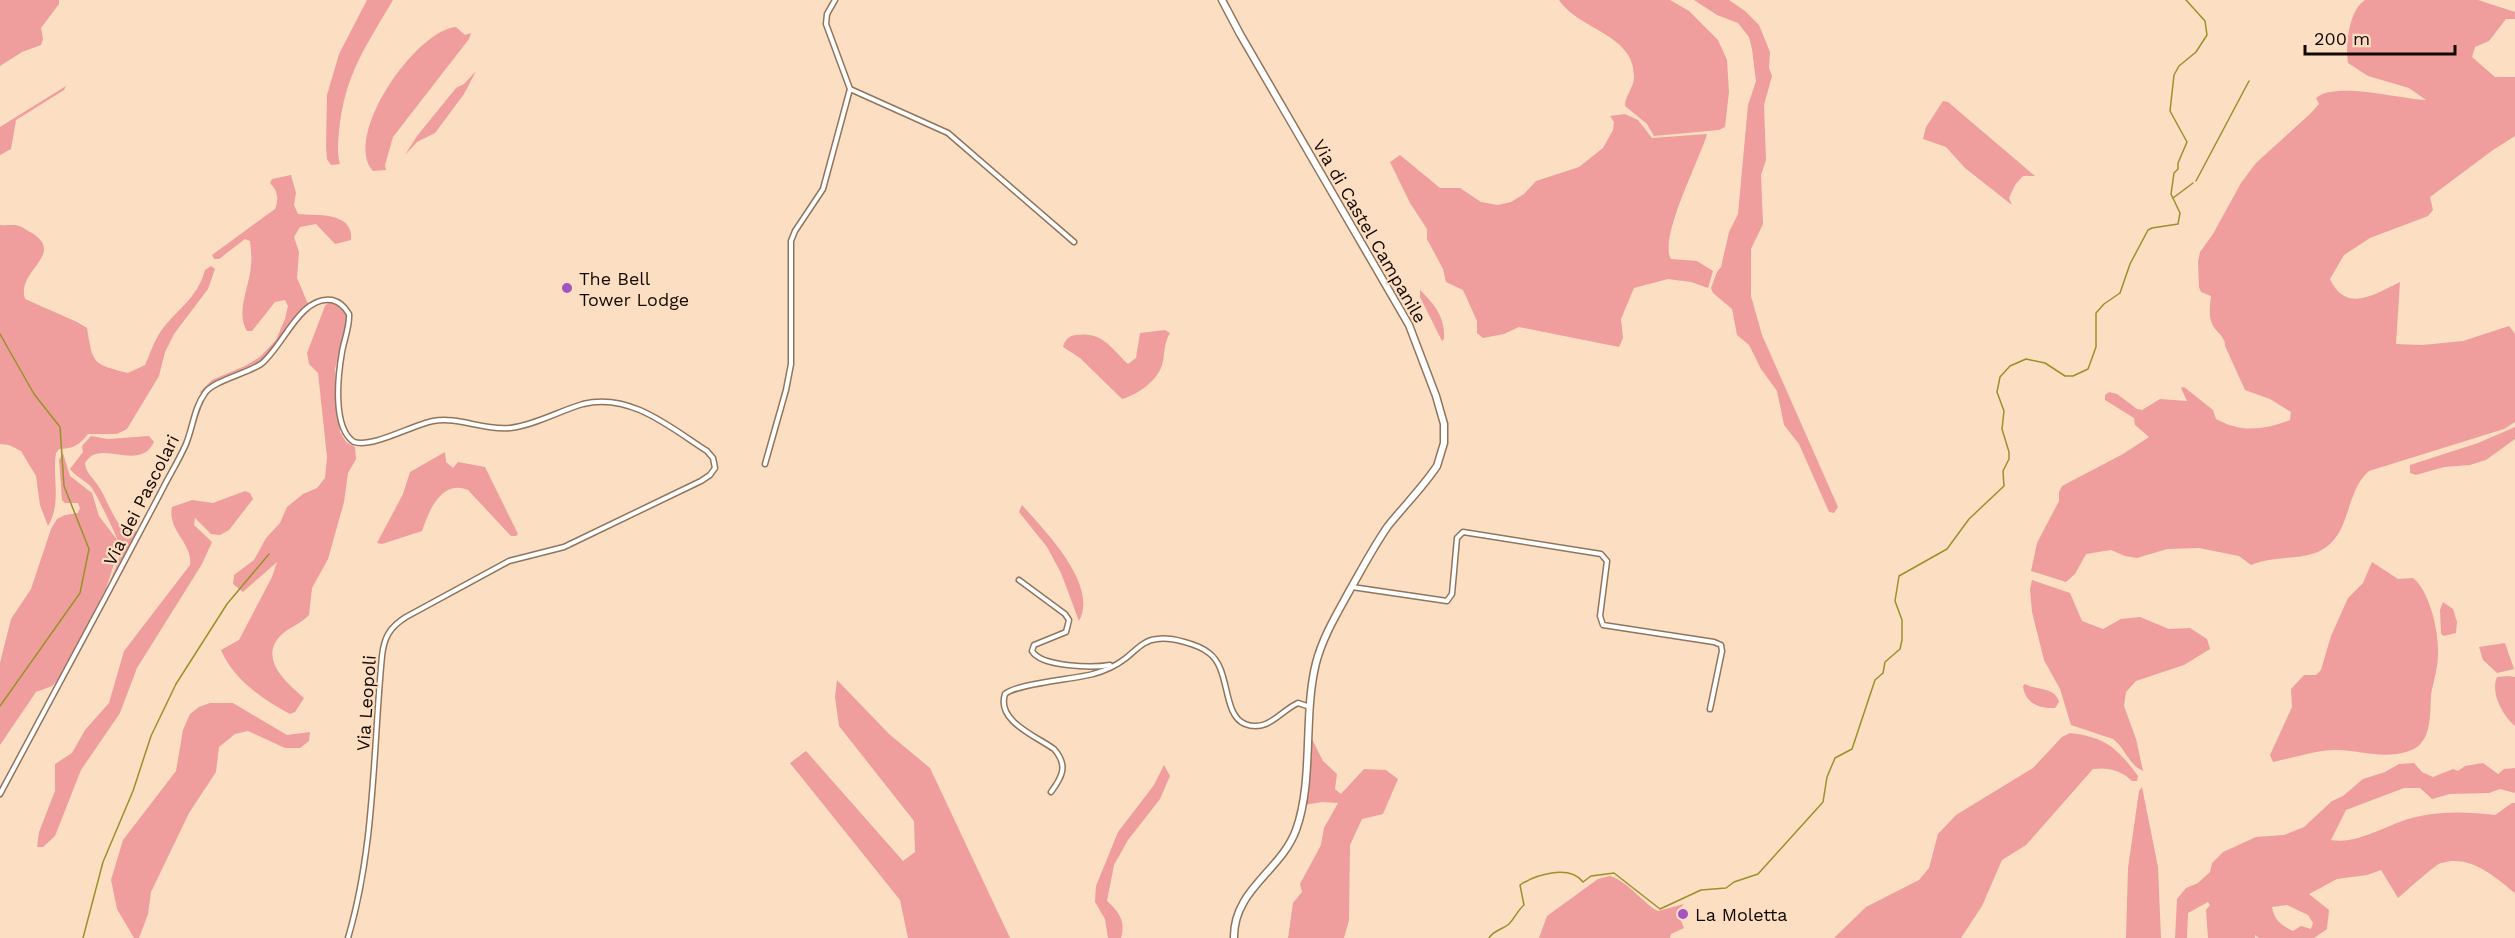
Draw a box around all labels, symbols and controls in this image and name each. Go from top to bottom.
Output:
scale bar [2305,18,2455,56]
text: 200 m [2314,28,2370,49]
street label: Via di Castel Campanile [1309,135,1431,327]
place label: The Bell Tower Lodge [579,268,689,310]
marker: The Bell Tower Lodge [560,281,574,295]
street label: Via dei Pascolari [99,431,183,569]
street label: Via Leopoli [352,654,380,752]
place label: La Moletta [1695,904,1787,925]
marker: La Moletta [1676,907,1690,921]

